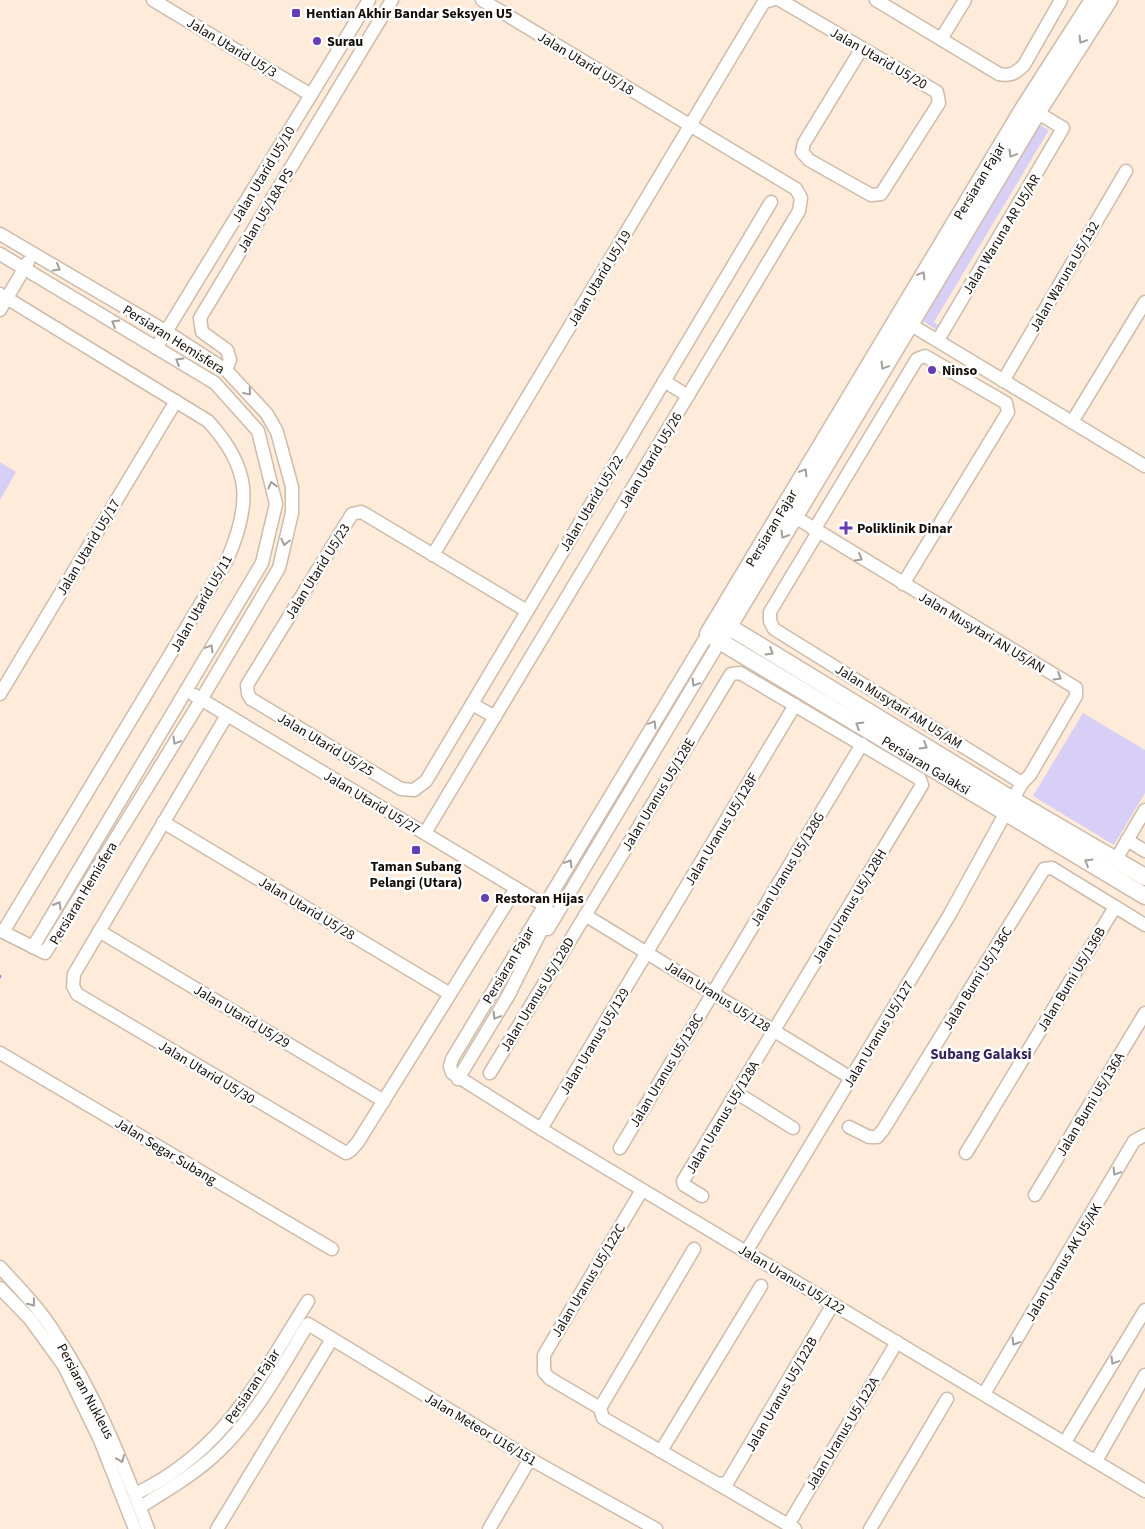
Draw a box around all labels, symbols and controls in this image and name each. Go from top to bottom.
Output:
place label: Hentian Akhir Bandar Seksyen U5 [306,4,513,24]
marker: Hentian Akhir Bandar Seksyen U5 [290,7,302,19]
street label: Jalan Utarid U5/3 [183,13,280,83]
street label: Jalan Utarid U5/20 [826,23,931,95]
street label: Jalan Utarid U5/18 [534,27,637,101]
place label: Surau [327,32,363,52]
marker: Surau [311,35,323,47]
one-way arrow [1078,35,1088,44]
street label: Jalan Utarid U5/10 [227,123,301,226]
street label: Persiaran Fajar [949,139,1011,224]
one-way arrow [1008,149,1018,158]
street label: Jalan U5/18A PS [233,165,299,257]
street label: Jalan Waruna AR U5/AR [958,171,1046,298]
street label: Jalan Waruna U5/132 [1025,218,1105,335]
street label: Jalan Utarid U5/19 [563,227,637,330]
one-way arrow [51,261,60,271]
one-way arrow [916,271,926,280]
street label: Persiaran Hemisfera [118,300,228,379]
one-way arrow [111,319,120,329]
one-way arrow [175,358,184,368]
one-way arrow [881,360,891,369]
place label: Ninso [942,361,977,381]
marker: Ninso [926,364,938,376]
one-way arrow [242,386,251,395]
street label: Jalan Utarid U5/26 [614,409,688,512]
street label: Jalan Utarid U5/22 [555,452,629,555]
one-way arrow [798,469,808,478]
one-way arrow [267,481,278,490]
street label: Persiaran Fajar [741,486,803,571]
street label: Jalan Utarid U5/17 [52,496,126,599]
place label: Poliklinik Dinar [857,519,953,539]
street label: Jalan Utarid U5/23 [280,520,355,623]
marker: Poliklinik Dinar [839,521,853,535]
one-way arrow [780,530,790,539]
one-way arrow [280,537,291,546]
street label: Jalan Utarid U5/11 [166,551,238,656]
one-way arrow [853,551,862,561]
street label: Jalan Musytari AN U5/AN [915,587,1048,679]
one-way arrow [204,645,214,654]
one-way arrow [765,646,774,656]
street label: Jalan Musytari AM U5/AM [831,660,966,754]
one-way arrow [1053,671,1062,681]
one-way arrow [692,678,702,687]
street label: Jalan Utarid U5/25 [274,708,377,782]
one-way arrow [647,720,657,729]
one-way arrow [855,721,864,731]
street label: Persiaran Galaksi [877,731,974,800]
street label: Jalan Uranus U5/128E [617,734,701,855]
one-way arrow [172,736,182,745]
one-way arrow [919,739,928,749]
street label: Jalan Utarid U5/27 [320,766,423,840]
street label: Jalan Uranus U5/128F [680,769,763,890]
street label: Jalan Uranus U5/128G [746,809,830,930]
street label: Persiaran Hemisfera [45,838,123,949]
marker: Taman Subang Pelangi (Utara) [410,844,422,856]
street label: Jalan Uranus U5/128H [808,846,892,968]
place label: Taman Subang Pelangi (Utara) [370,857,462,893]
one-way arrow [1085,858,1094,868]
one-way arrow [563,860,573,869]
street label: Jalan Utarid U5/28 [255,872,358,946]
place label: Restoran Hijas [495,889,584,909]
marker: Restoran Hijas [479,892,491,904]
one-way arrow [52,902,62,911]
street label: Persiaran Fajar [478,923,540,1008]
street label: Jalan Bumi U5/136C [938,923,1018,1034]
street label: Jalan Bumi U5/136B [1033,924,1111,1035]
street label: Jalan Uranus U5/128D [496,934,580,1055]
street label: Jalan Uranus U5/128 [661,956,774,1037]
street label: Jalan Uranus U5/127 [839,977,919,1092]
street label: Jalan Utarid U5/29 [190,980,293,1054]
street label: Jalan Uranus U5/129 [555,984,635,1099]
one-way arrow [493,1010,503,1019]
street label: Jalan Uranus U5/128C [625,1010,709,1131]
street label: Jalan Utarid U5/30 [155,1036,258,1110]
district label: Subang Galaksi [930,1044,1032,1065]
street label: Jalan Bumi U5/136A [1052,1048,1130,1160]
street label: Jalan Uranus U5/128A [681,1057,765,1178]
street label: Jalan Segar Subang [111,1114,220,1190]
one-way arrow [1112,1167,1122,1176]
street label: Jalan Uranus AK U5/AK [1021,1199,1107,1325]
street label: Jalan Uranus U5/122C [547,1220,631,1341]
street label: Jalan Uranus U5/122 [734,1240,849,1320]
one-way arrow [27,1298,36,1307]
street label: Jalan Uranus U5/122B [741,1333,823,1456]
one-way arrow [1012,1337,1022,1346]
street label: Persiaran Nukleus [52,1340,119,1443]
street label: Persiaran Fajar [220,1345,285,1428]
one-way arrow [1111,1355,1121,1364]
street label: Jalan Uranus U5/122A [801,1373,885,1494]
street label: Jalan Meteor U16/151 [421,1389,540,1471]
one-way arrow [115,1455,125,1463]

